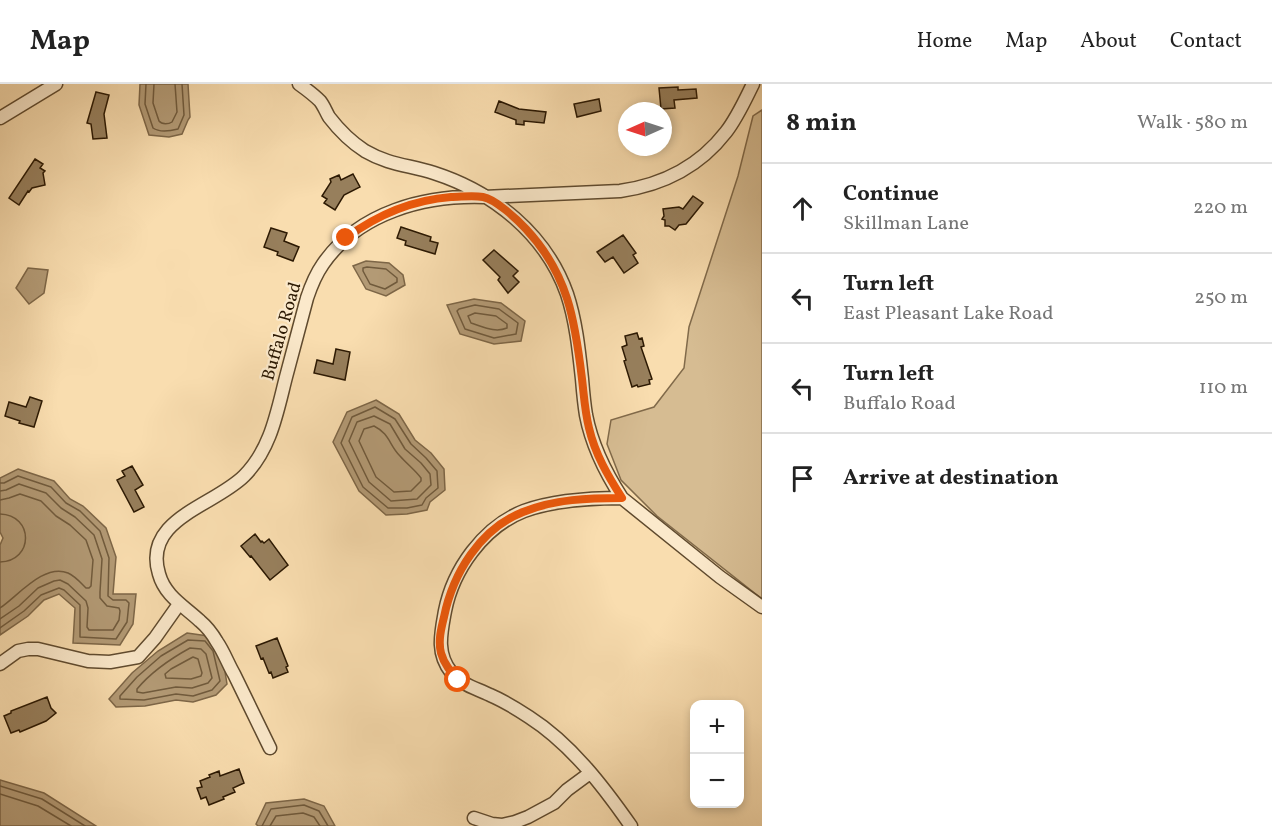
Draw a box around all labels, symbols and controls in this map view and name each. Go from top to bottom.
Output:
text: Map [30,22,90,61]
text: Home [917,27,972,56]
text: Map [1005,27,1047,56]
text: About [1080,27,1137,56]
text: Contact [1170,27,1242,56]
north arrow [618,102,672,156]
text: 8 min [786,105,857,141]
text: Walk · 580 m [1137,109,1248,137]
text: Continue [843,179,939,210]
icon: ahead [786,192,819,225]
text: 220 m [1193,194,1248,222]
text: Skillman Lane [843,210,969,238]
route end [332,224,358,250]
text: Turn left [843,269,934,300]
street label: Buffalo Road [256,279,308,384]
icon: left [786,282,819,315]
text: 250 m [1194,284,1248,312]
text: East Pleasant Lake Road [843,300,1053,328]
text: Turn left [843,359,934,390]
icon: left [786,372,819,405]
text: 110 m [1199,374,1248,402]
text: Buffalo Road [843,390,956,418]
icon: arrive [786,462,819,495]
text: Arrive at destination [843,463,1059,494]
route start [444,666,470,692]
map controls [690,700,744,808]
button: + [690,700,744,754]
button: − [690,754,744,808]

